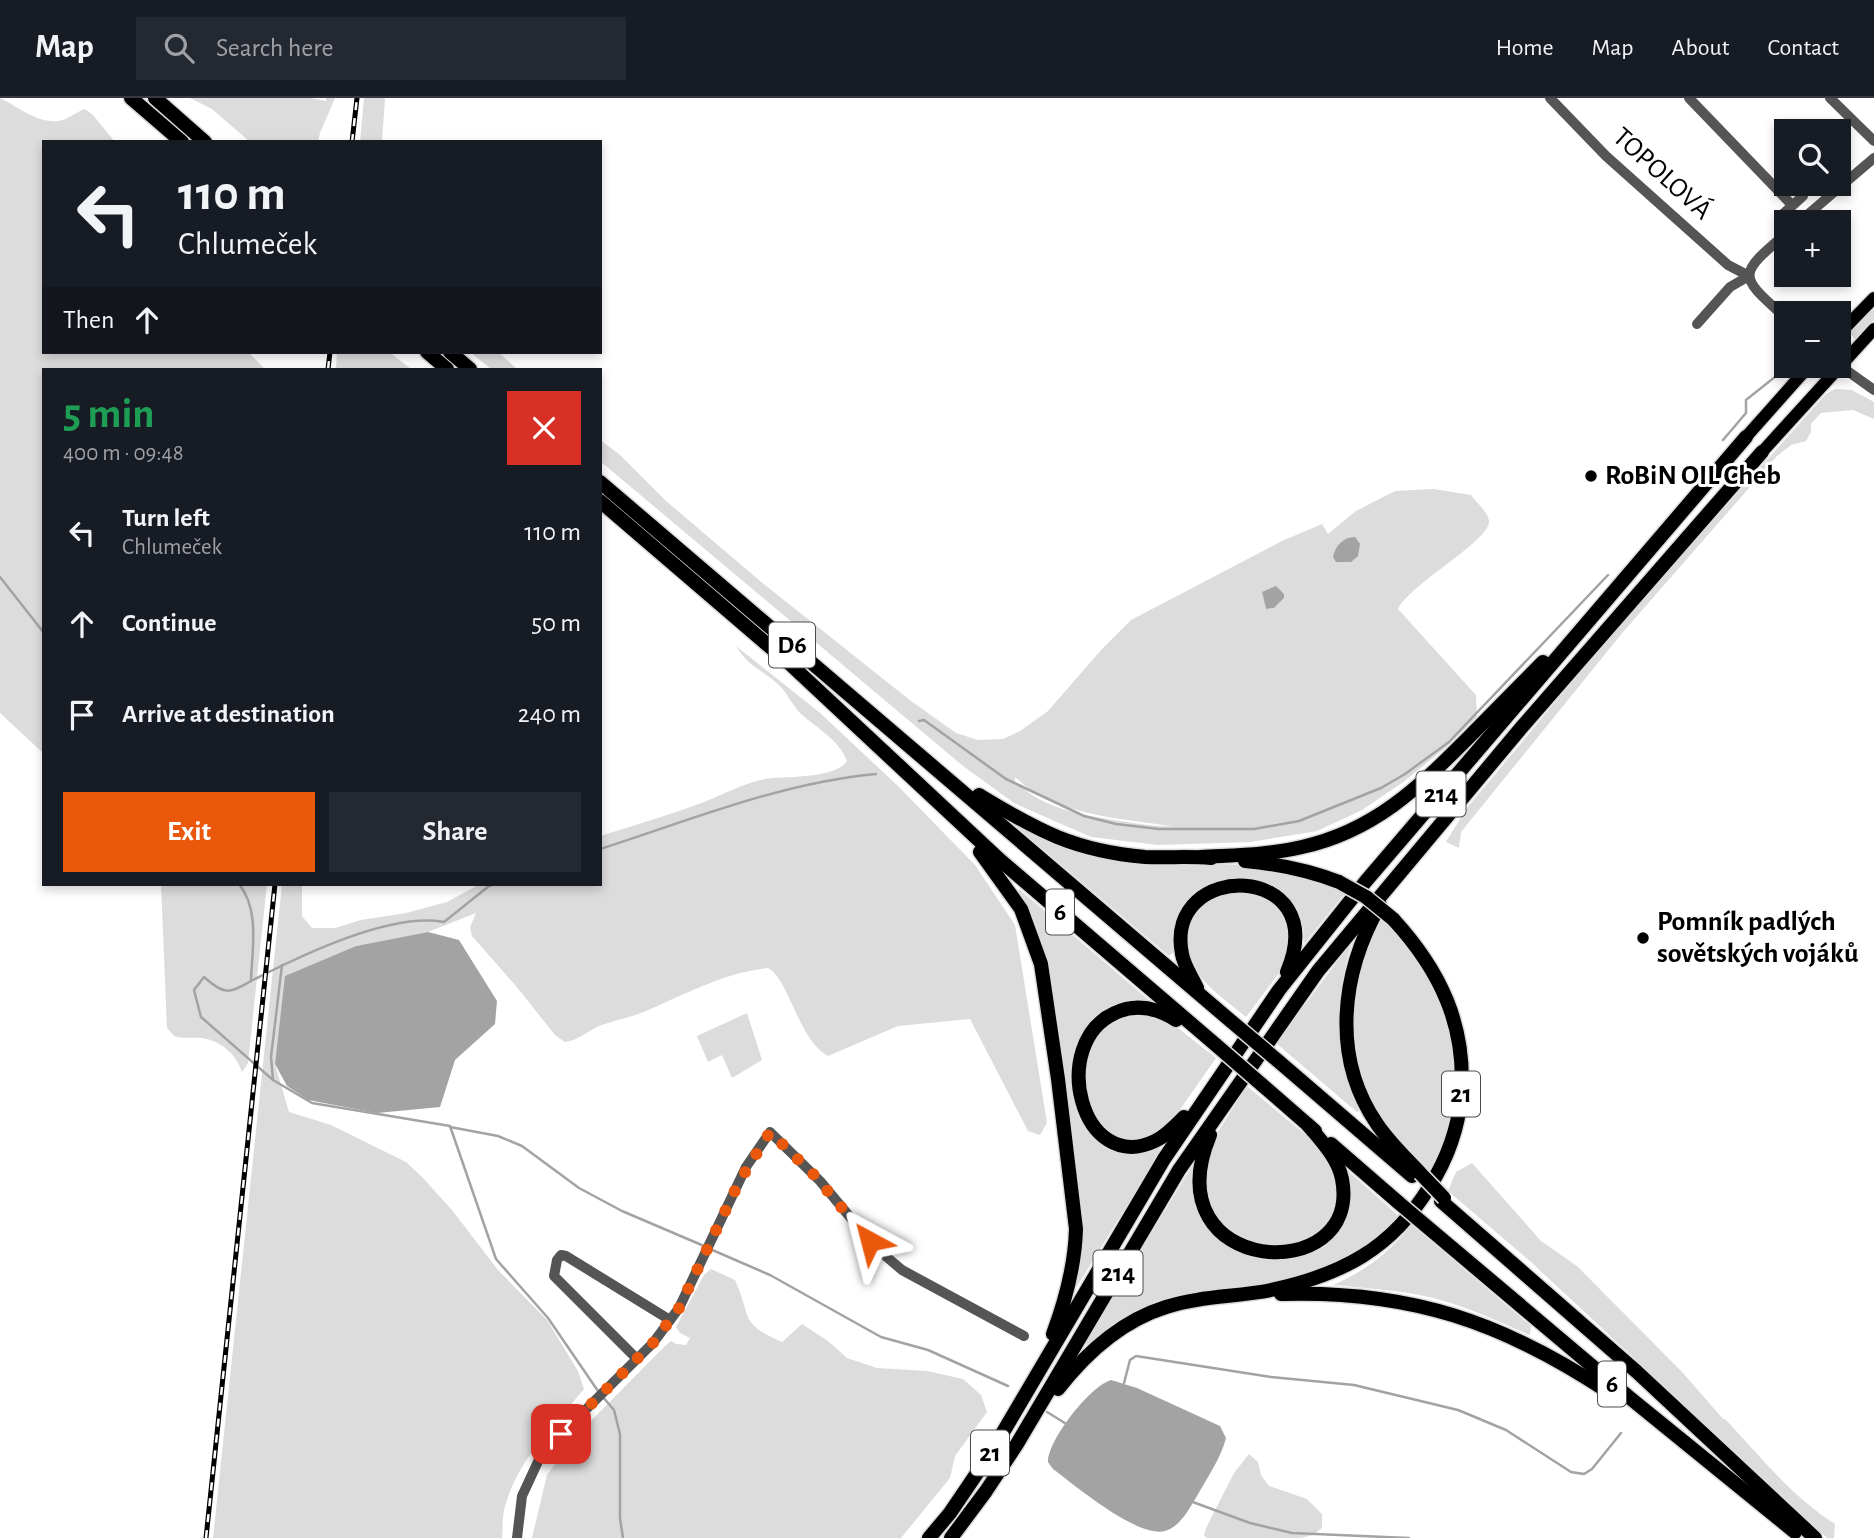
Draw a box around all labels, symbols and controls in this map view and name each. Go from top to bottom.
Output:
search box [136,17,626,80]
icon: search [160,29,198,67]
text: Map [35,31,94,64]
text: Search here [216,35,334,61]
text: Home [1496,36,1554,60]
text: Map [1592,36,1634,60]
text: About [1672,36,1729,60]
text: Contact [1767,36,1839,60]
map controls [1774,119,1851,378]
button: search [1774,119,1851,196]
street label: TOPOLOVÁ [1607,121,1719,225]
icon: left [63,168,154,259]
text: 110 m [178,170,286,219]
button: + [1774,210,1851,287]
text: Chlumeček [178,228,317,260]
icon: ahead [128,301,166,339]
button: − [1774,301,1851,378]
text: Then [63,307,114,333]
button: close [507,391,581,465]
text: 5 min [63,393,155,435]
text: 400 m · 09:48 [63,442,184,465]
place label: RoBiN OIL Cheb [1605,462,1781,490]
marker: RoBiN OIL Cheb [1583,468,1599,484]
text: Turn left [122,505,210,531]
icon: left [63,514,101,552]
text: 110 m [524,519,581,545]
text: Chlumeček [122,536,222,559]
icon: ahead [63,605,101,643]
text: Continue [122,610,217,636]
text: 50 m [531,610,581,636]
road number: D6 [769,622,815,667]
icon: arrive [63,696,101,734]
text: Arrive at destination [122,701,335,727]
text: 240 m [518,701,581,727]
road number: 214 [1416,772,1466,816]
button: Exit [63,792,315,872]
button: Share [329,792,581,872]
road number: 6 [1046,890,1074,934]
place label: Pomník padlých sovětských vojáků [1657,908,1859,968]
marker: Pomník padlých sovětských vojáků [1635,930,1651,946]
road number: 21 [1442,1071,1480,1116]
position arrow [833,1204,907,1278]
road number: 214 [1094,1250,1142,1296]
road number: 6 [1598,1362,1626,1406]
pin [531,1404,591,1464]
icon: arrive [542,1415,580,1453]
road number: 21 [971,1430,1009,1476]

